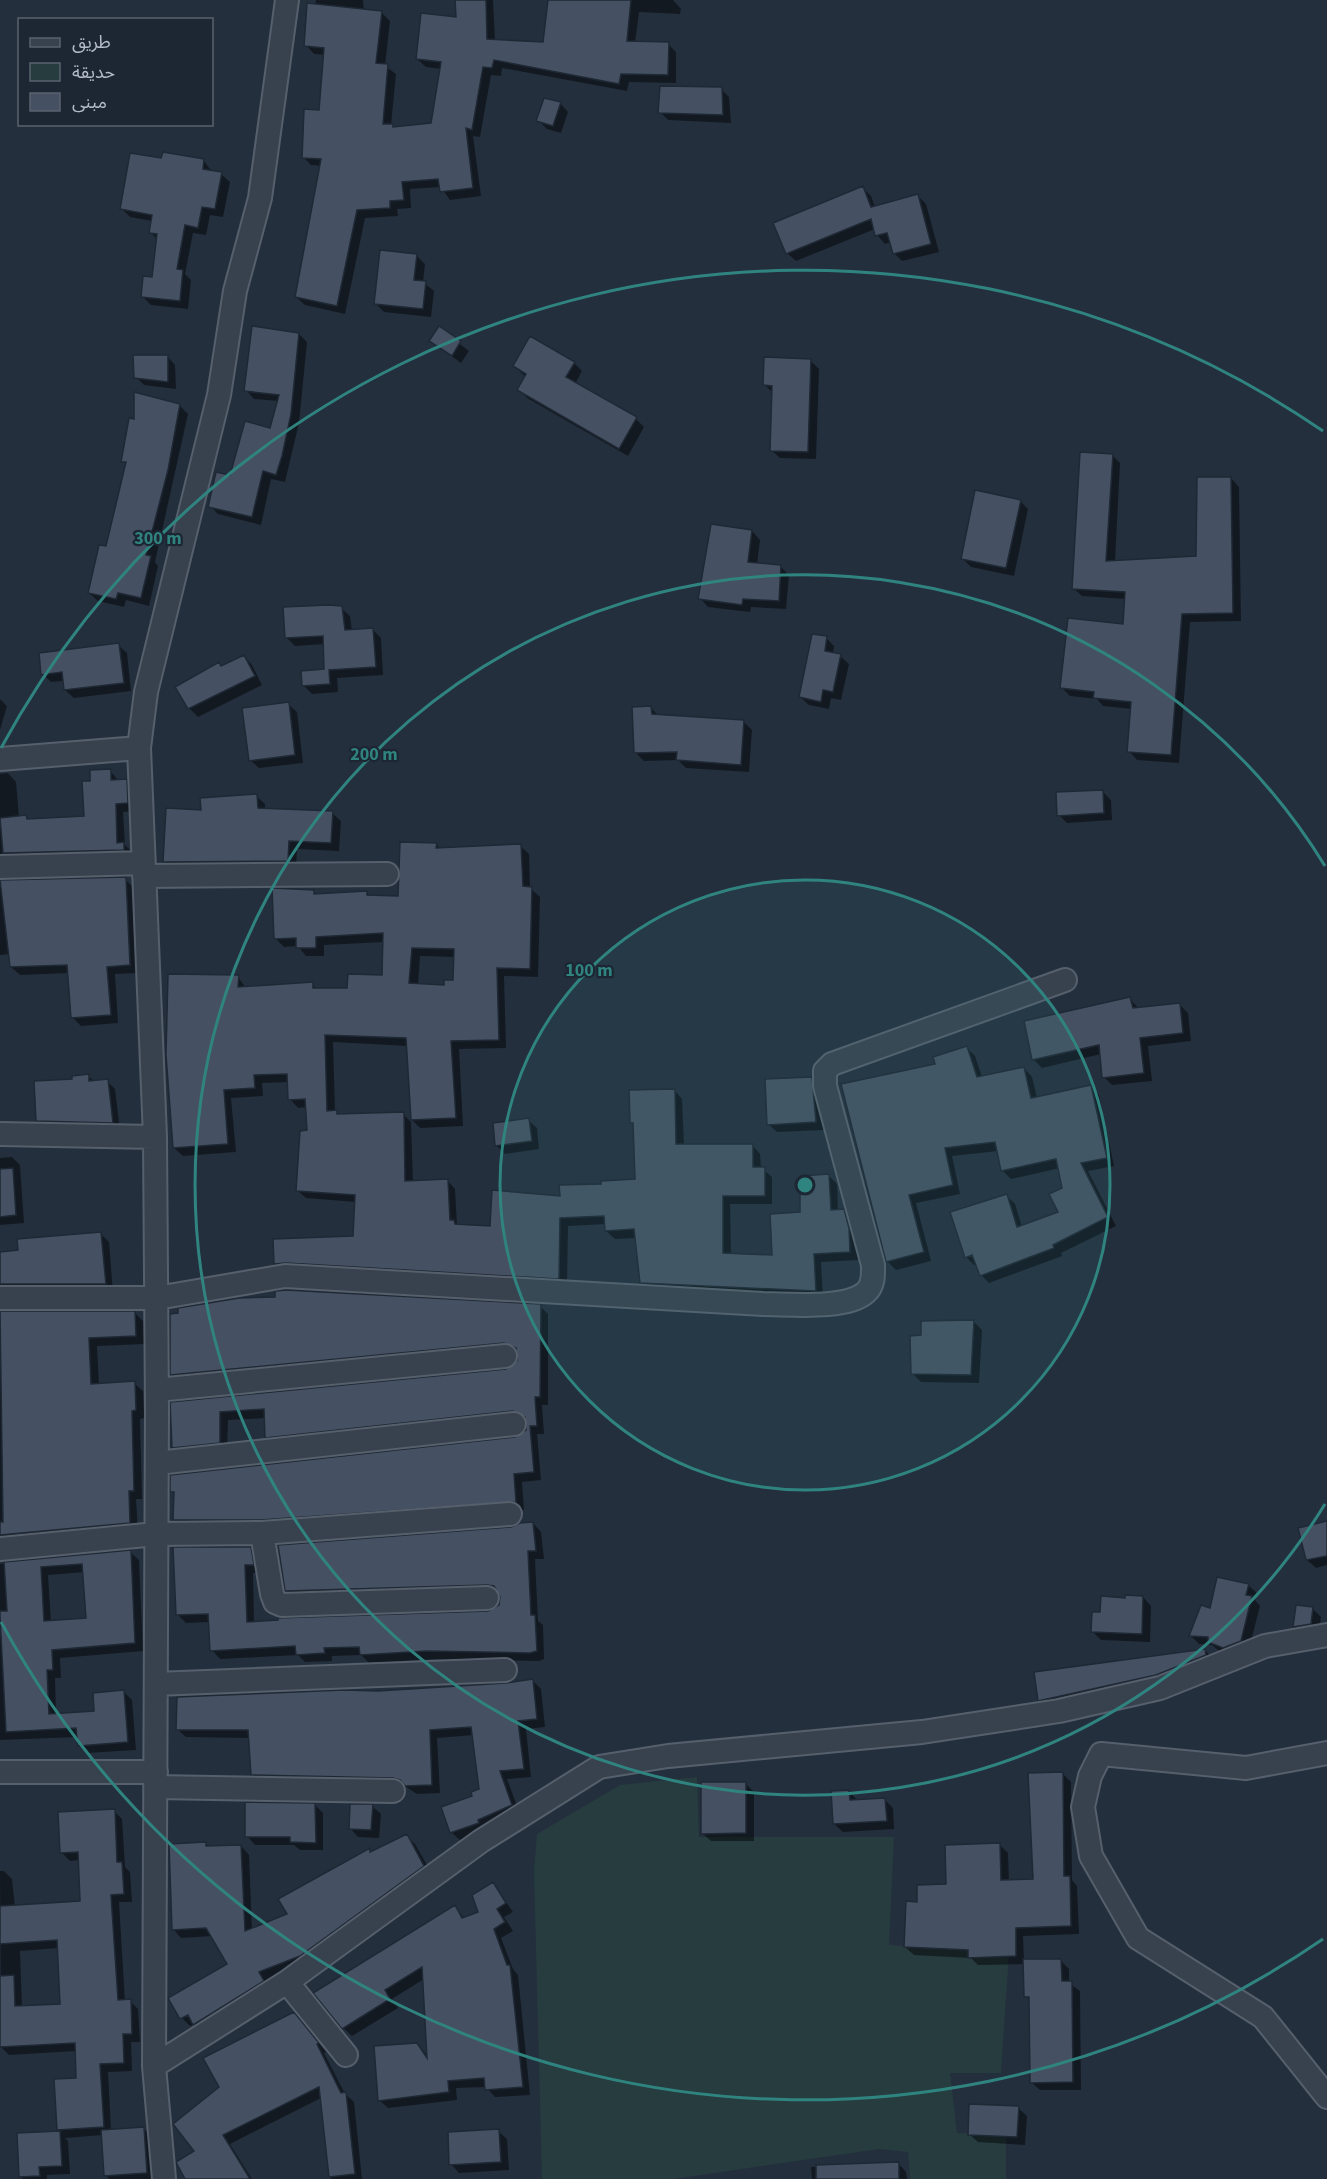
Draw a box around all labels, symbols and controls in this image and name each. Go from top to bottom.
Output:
legend [18,18,213,126]
text: طريق [72,30,111,55]
text: حديقة [72,60,115,85]
text: مبنى [72,90,107,115]
text: 300 m [134,526,182,551]
text: 200 m [350,742,398,767]
text: 100 m [565,958,613,983]
centre of rings [795,1175,815,1195]

